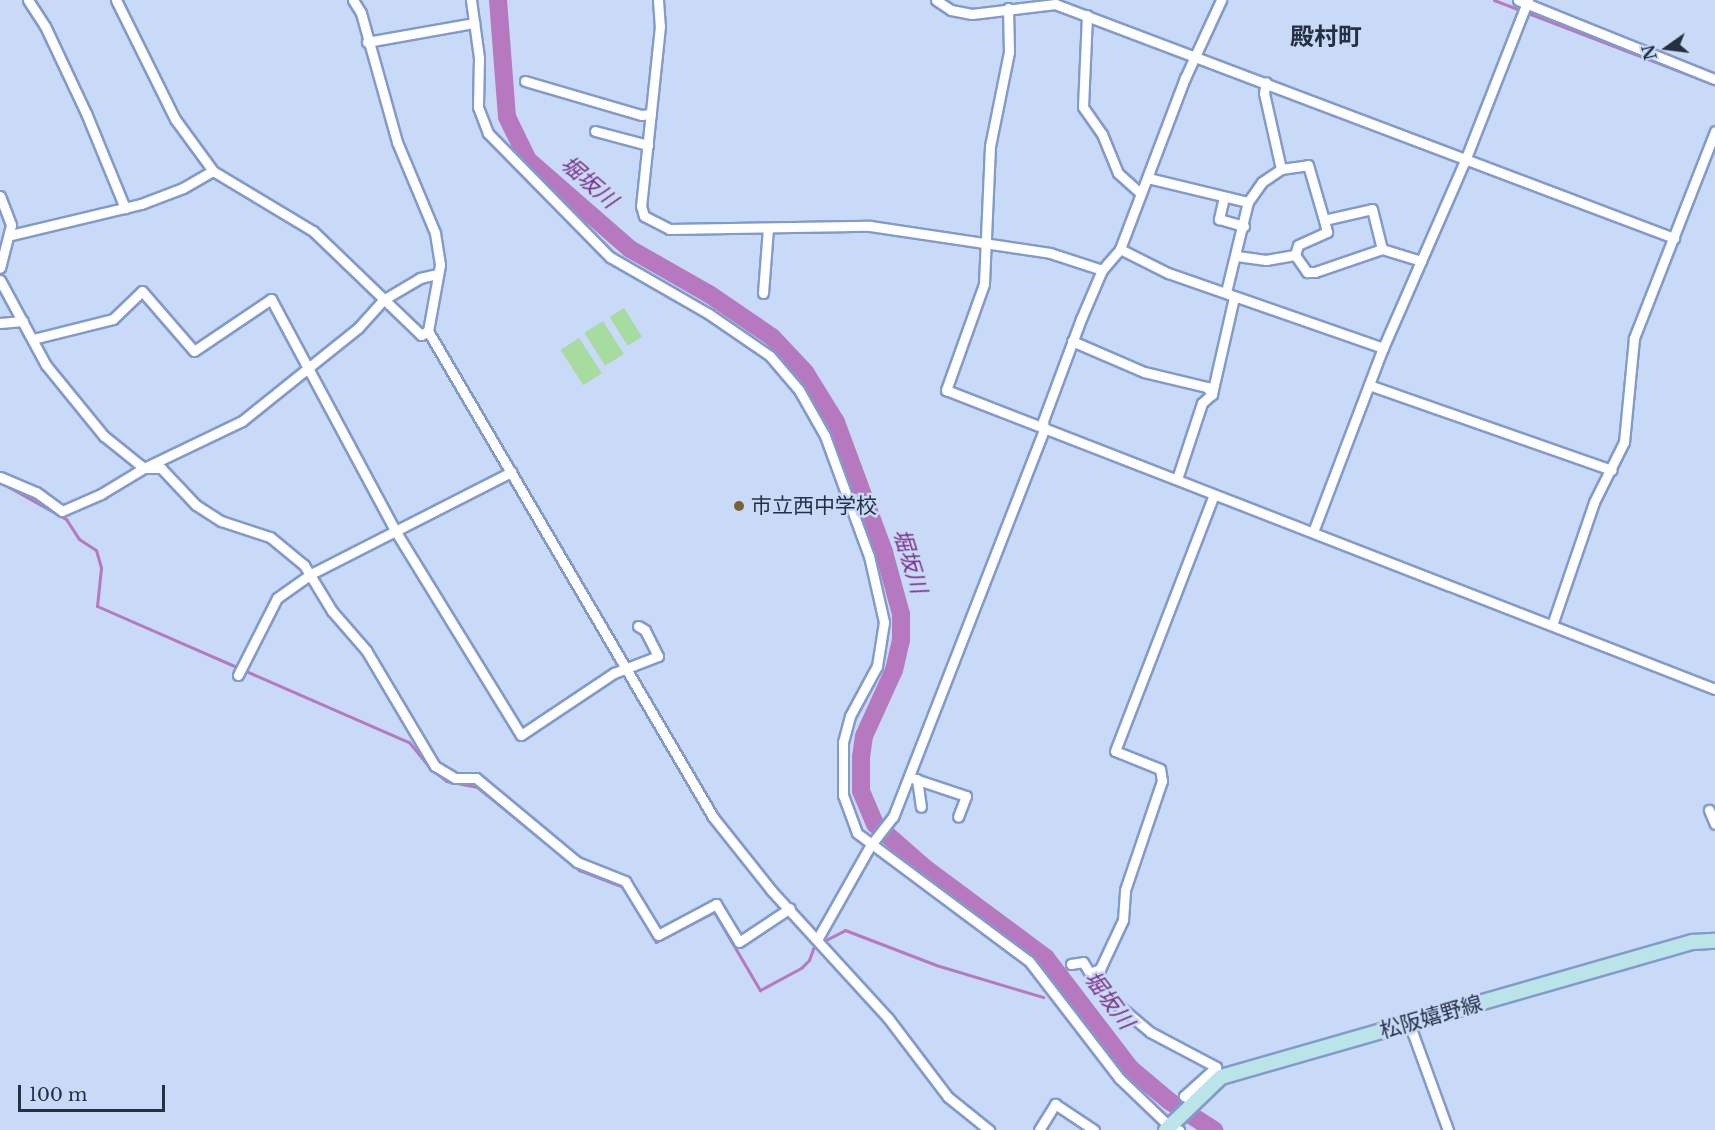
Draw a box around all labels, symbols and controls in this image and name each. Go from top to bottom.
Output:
north arrow [1637,18,1697,78]
district label: 殿村町 [1290,23,1362,51]
text: N [1638,43,1661,62]
water label: 堀坂川 [555,150,623,214]
place label: 市立西中学校 [751,493,877,519]
marker: 市立西中学校 [732,499,746,513]
water label: 堀坂川 [888,526,932,596]
water label: 堀坂川 [1079,966,1139,1034]
street label: 松阪嬉野線 [1377,990,1485,1044]
scale bar [21,1073,168,1111]
text: 100 m [29,1084,87,1106]

